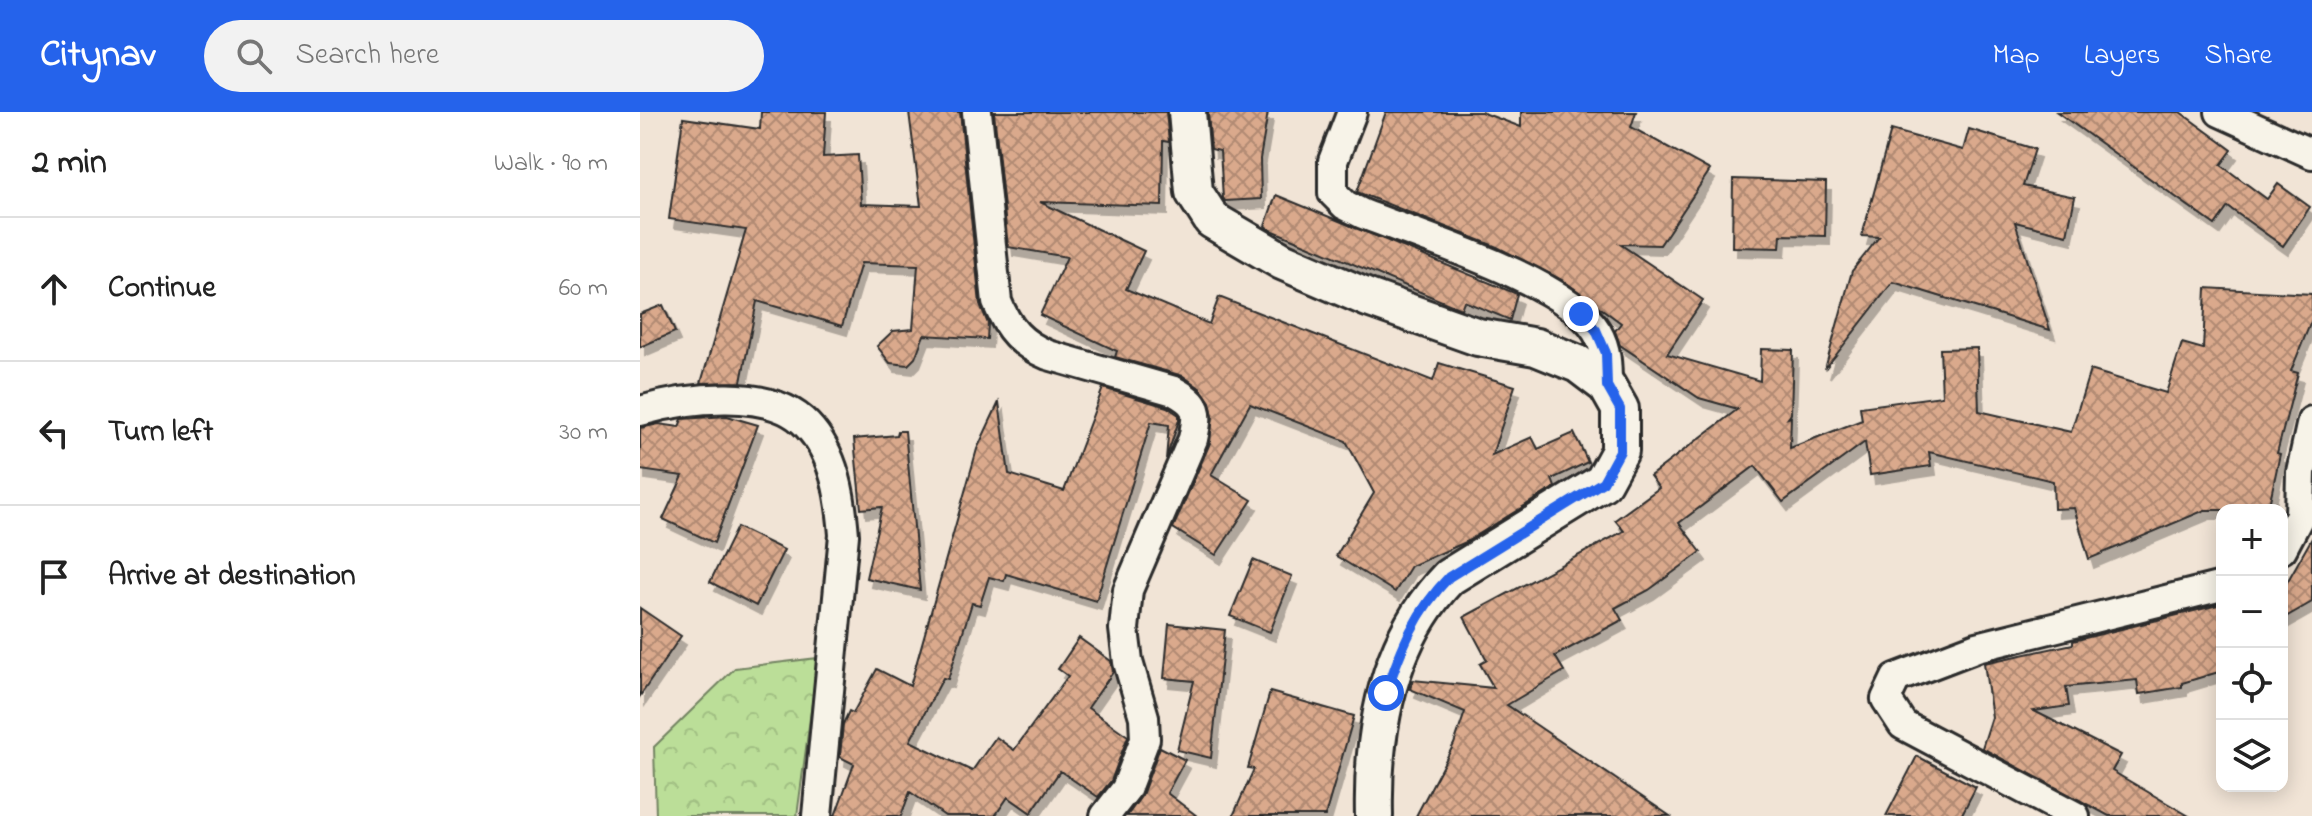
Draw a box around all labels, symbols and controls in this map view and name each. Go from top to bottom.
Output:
search box [204,20,764,92]
text: Citynav [40,28,156,84]
icon: search [232,34,276,78]
text: Search here [296,34,439,78]
text: Map [1992,36,2040,77]
text: Layers [2084,36,2160,77]
text: Share [2204,36,2272,77]
text: 2 min [32,139,107,189]
text: Walk · 90 m [494,145,608,183]
icon: ahead [32,267,76,311]
text: Continue [108,267,216,311]
text: 60 m [559,270,608,308]
route end [1563,296,1599,332]
icon: left [32,411,76,455]
text: Turn left [108,411,213,455]
text: 30 m [559,414,608,452]
map controls [2216,504,2288,792]
button: + [2216,504,2288,576]
icon: arrive [32,555,76,599]
text: Arrive at destination [108,555,356,599]
button: − [2216,576,2288,648]
button: locate [2216,648,2288,720]
route start [1368,675,1404,711]
button: layers [2216,720,2288,792]

